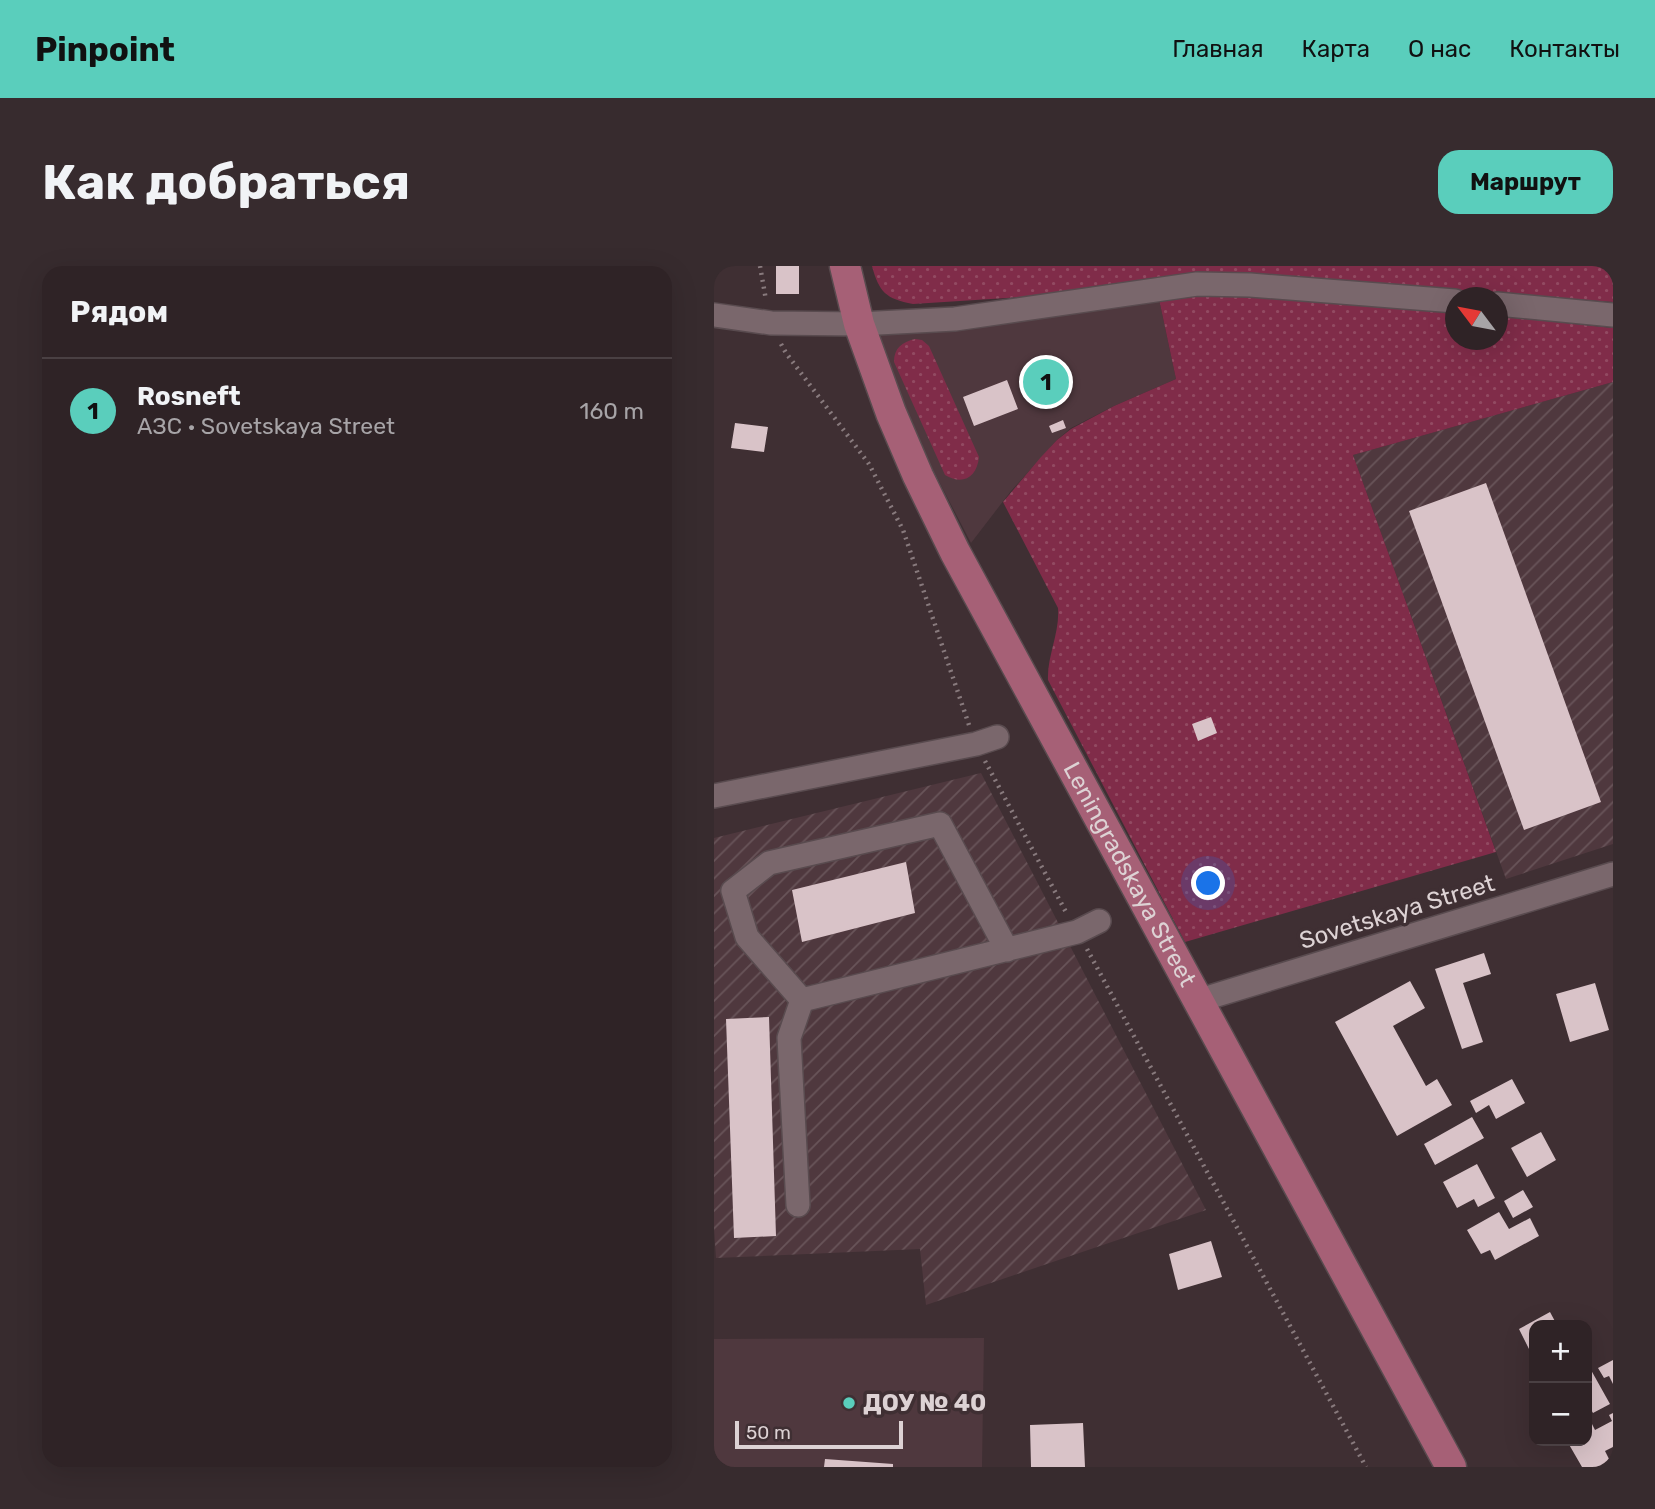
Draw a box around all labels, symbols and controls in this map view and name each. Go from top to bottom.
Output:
text: Pinpoint [35,30,175,69]
text: Главная [1172,35,1264,63]
text: Карта [1302,35,1370,63]
text: О нас [1408,35,1471,63]
text: Контакты [1509,35,1620,63]
button: Маршрут [1438,150,1613,214]
text: Как добраться [42,153,410,211]
north arrow [1445,287,1508,350]
text: Рядом [70,294,168,330]
pin: 1 [1023,356,1069,408]
text: Rosneft [137,381,241,412]
text: 1 [87,397,99,425]
text: 160 m [580,397,644,425]
text: АЗС · Sovetskaya Street [137,412,395,440]
street label: Leningradskaya Street [1058,757,1202,991]
your location [1191,866,1225,900]
street label: Sovetskaya Street [1296,869,1498,955]
map controls [1529,1320,1592,1446]
button: + [1529,1320,1592,1383]
button: − [1529,1383,1592,1446]
place label: ДОУ № 40 [863,1389,986,1417]
marker: ДОУ № 40 [841,1395,857,1411]
scale bar [735,1418,903,1450]
text: 50 m [746,1421,791,1444]

